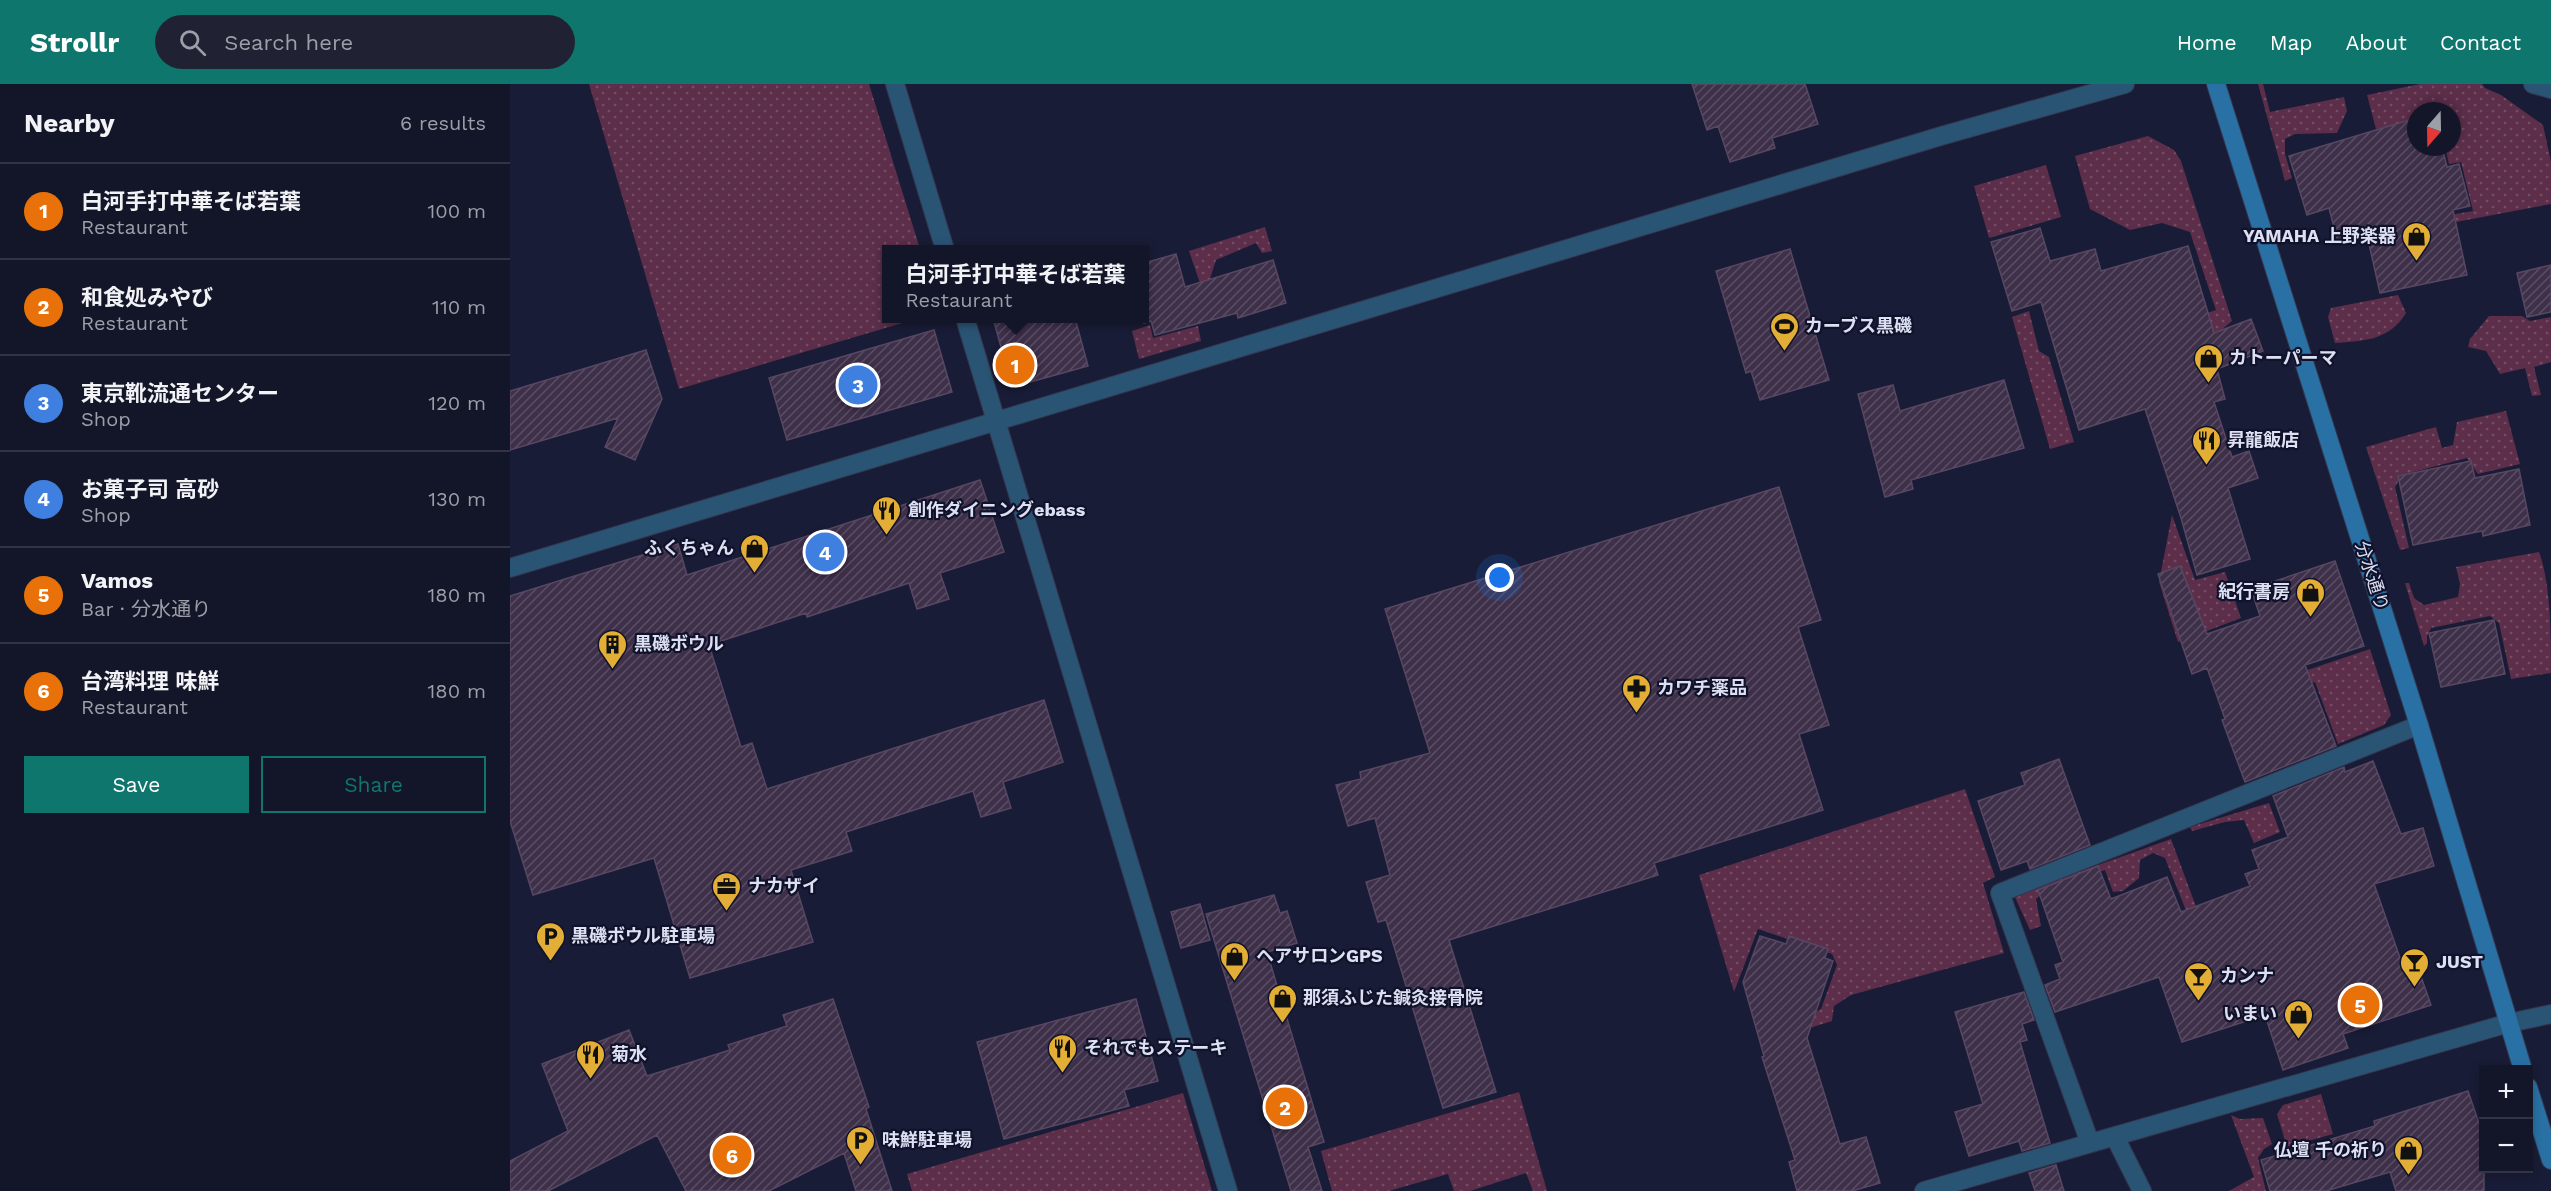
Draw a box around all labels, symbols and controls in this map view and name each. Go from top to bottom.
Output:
search box [155,15,575,69]
text: Strollr [30,26,119,59]
icon: search [176,26,209,59]
text: Search here [224,30,353,55]
text: Home [2177,30,2237,55]
text: Map [2270,30,2313,55]
text: About [2346,30,2407,55]
text: Contact [2440,30,2521,55]
north arrow [2407,102,2461,156]
text: Nearby [24,108,115,138]
text: 6 results [400,111,486,135]
text: 白河手打中華そば若葉 [81,189,301,214]
text: 1 [39,199,48,223]
text: 100 m [427,199,486,223]
text: Restaurant [81,215,188,239]
shop icon: YAMAHA 上野楽器 [2401,220,2433,262]
place label: YAMAHA 上野楽器 [2243,225,2396,246]
popup [882,245,1149,323]
text: 白河手打中華そば若葉 [905,262,1126,287]
text: 和食処みやび [81,285,213,310]
text: Restaurant [905,288,1012,312]
text: 2 [38,295,49,319]
text: 110 m [432,295,486,319]
sports icon: カーブス黒磯 [1768,310,1800,352]
text: Restaurant [81,311,188,335]
place label: カーブス黒磯 [1805,315,1912,336]
pin: 1 [996,342,1034,388]
shop icon: カトーパーマ [2192,342,2224,384]
place label: カトーパーマ [2229,347,2337,368]
pin: 3 [838,362,878,408]
text: 東京靴流通センター [81,381,279,406]
text: 3 [38,391,49,415]
text: 120 m [428,391,486,415]
text: Shop [81,407,131,431]
restaurant icon: 昇龍飯店 [2190,424,2222,466]
place label: 昇龍飯店 [2227,429,2299,450]
text: お菓子司 高砂 [81,477,219,502]
text: 4 [37,487,50,511]
text: 130 m [428,487,486,511]
restaurant icon: 創作ダイニングebass [871,494,903,536]
place label: 創作ダイニングebass [908,499,1086,520]
text: Shop [81,503,131,527]
pin: 4 [806,530,844,574]
shop icon: ふくちゃん [739,532,771,574]
place label: ふくちゃん [644,537,734,558]
street label: 分水通り [2351,538,2394,613]
your location [1485,563,1514,592]
text: Vamos [81,568,153,593]
shop icon: 紀行書房 [2295,576,2327,618]
place label: 紀行書房 [2218,581,2290,602]
text: 5 [38,583,49,607]
text: 180 m [428,583,486,607]
text: Bar · 分水通り [81,597,211,621]
building icon: 黒磯ボウル [597,628,629,670]
place label: 黒磯ボウル [634,633,724,654]
text: 台湾料理 味鮮 [81,669,219,694]
pharmacy icon: カワチ薬品 [1620,672,1652,714]
place label: カワチ薬品 [1657,677,1747,698]
text: 6 [37,679,50,703]
text: 180 m [428,679,486,703]
text: Restaurant [81,695,188,719]
button: Save [24,756,249,813]
button: Share [261,756,486,813]
office icon: ナカザイ [711,870,743,912]
place label: ナカザイ [748,875,820,896]
parking icon: 黒磯ボウル駐車場 [534,920,566,962]
place label: 黒磯ボウル駐車場 [571,925,715,946]
shop icon: ヘアサロンGPS [1219,940,1251,982]
place label: ヘアサロンGPS [1256,945,1383,966]
bar icon: JUST [2399,946,2431,988]
place label: JUST [2436,951,2483,972]
bar icon: カンナ [2183,960,2215,1002]
place label: カンナ [2220,965,2274,986]
shop icon: 那須ふじた鍼灸接骨院 [1266,982,1298,1024]
pin: 5 [2340,982,2380,1028]
place label: 那須ふじた鍼灸接骨院 [1303,987,1483,1008]
shop icon: いまい [2282,998,2314,1040]
place label: いまい [2223,1003,2277,1024]
restaurant icon: それでもステーキ [1047,1032,1079,1074]
place label: それでもステーキ [1084,1037,1227,1058]
restaurant icon: 菊水 [574,1038,606,1080]
place label: 菊水 [611,1043,647,1064]
map controls [2479,1065,2533,1173]
button: + [2479,1065,2533,1119]
pin: 2 [1266,1084,1304,1130]
button: − [2479,1119,2533,1173]
parking icon: 味鮮駐車場 [845,1124,877,1166]
place label: 味鮮駐車場 [882,1129,972,1150]
pin: 6 [712,1132,752,1178]
shop icon: 仏壇 千の祈り [2392,1134,2424,1176]
place label: 仏壇 千の祈り [2274,1139,2387,1160]

